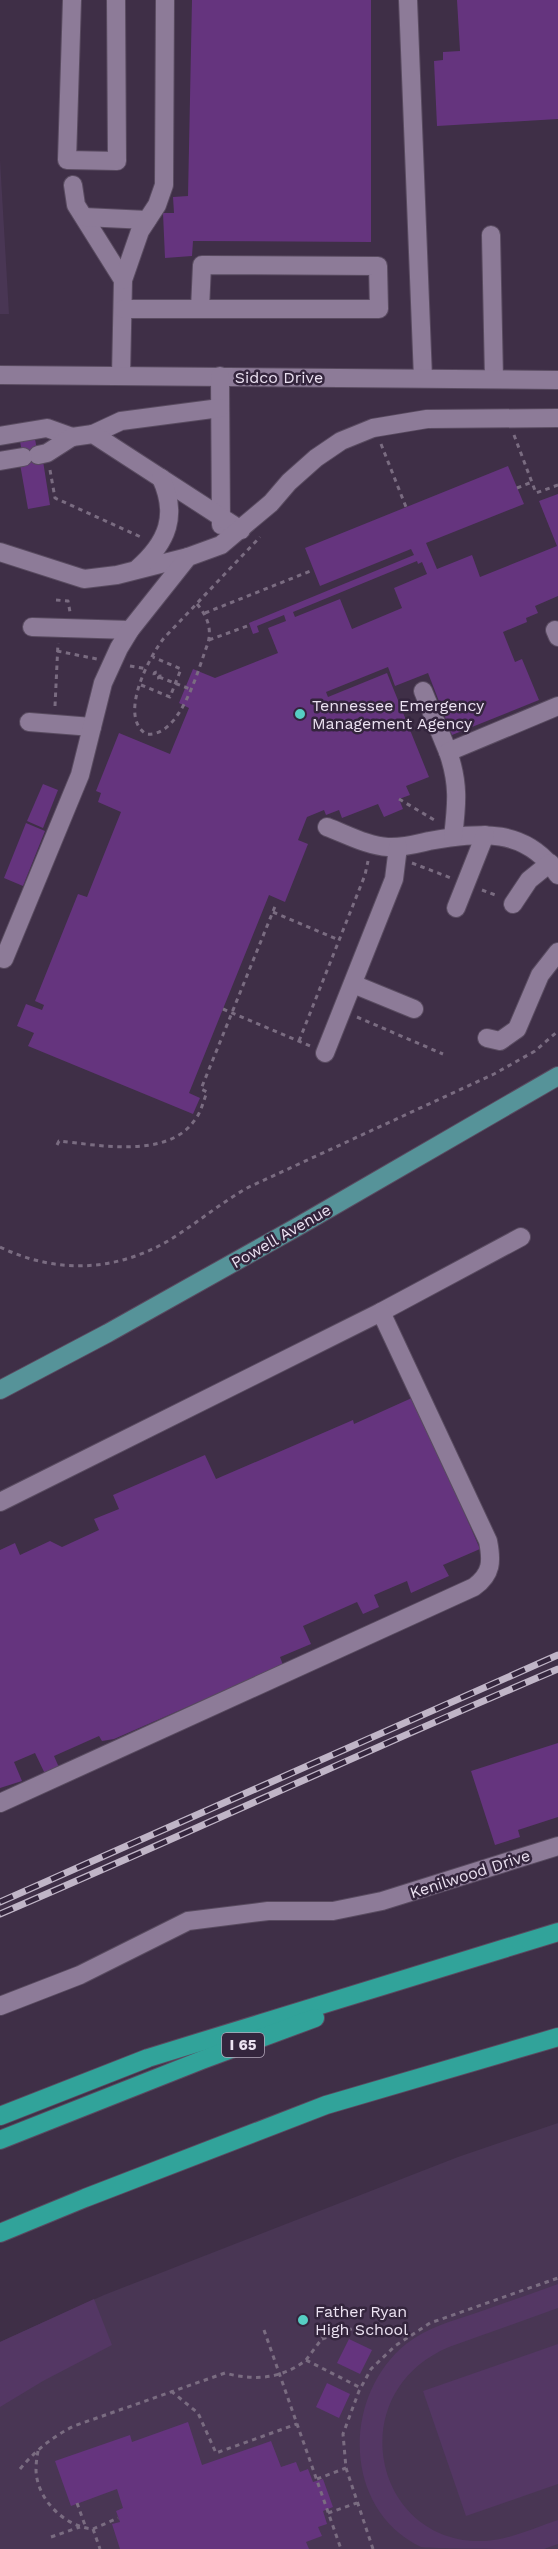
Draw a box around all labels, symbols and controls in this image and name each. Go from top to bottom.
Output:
street label: Sidco Drive [235,368,323,387]
place label: Tennessee Emergency Management Agency [312,696,485,733]
marker: Tennessee Emergency Management Agency [293,707,307,721]
street label: Powell Avenue [228,1200,334,1272]
street label: Kenilwood Drive [407,1846,533,1902]
road number: I 65 [222,2033,264,2057]
place label: Father Ryan High School [315,2302,408,2339]
marker: Father Ryan High School [296,2313,310,2327]

